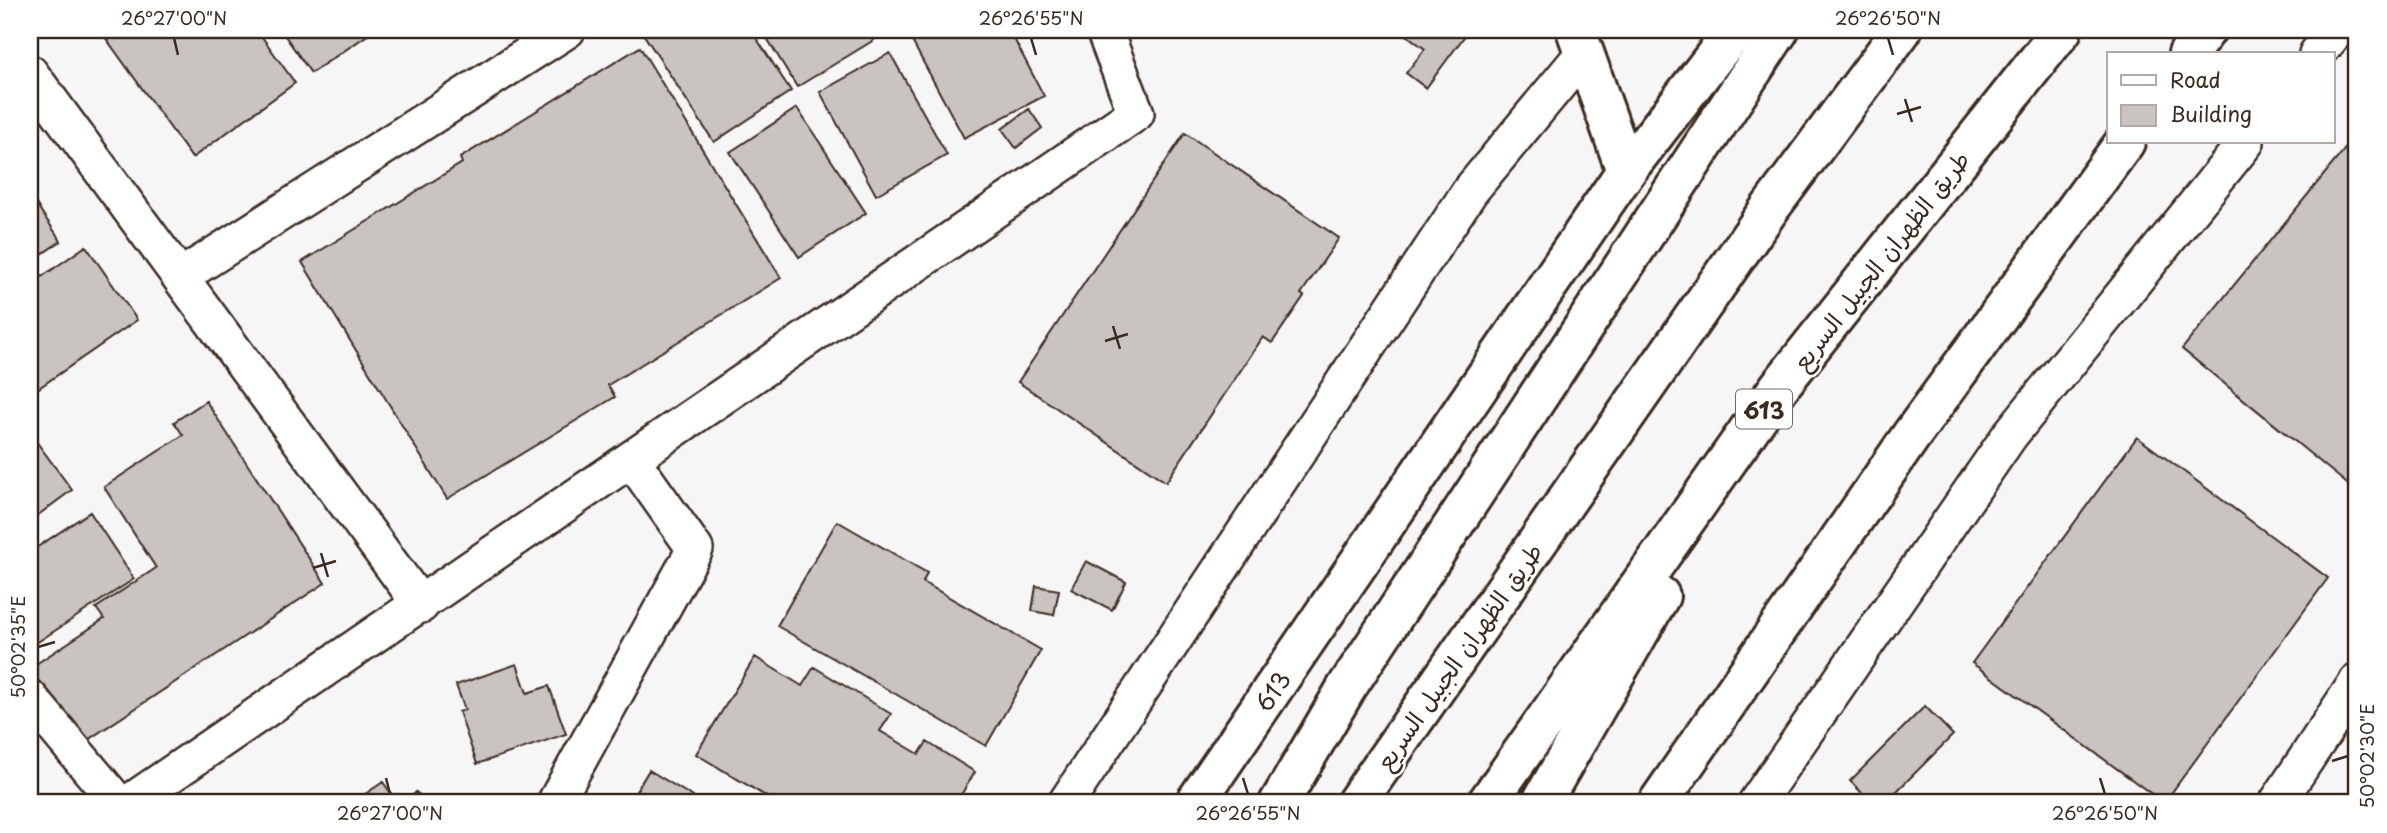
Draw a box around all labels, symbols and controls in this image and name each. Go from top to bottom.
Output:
text: 26°27'00"N [121,4,227,31]
text: 26°26'55"N [979,4,1083,31]
text: 26°26'50"N [1835,4,1941,31]
legend [2107,52,2334,144]
text: Road [2170,63,2221,95]
text: Building [2170,97,2252,129]
street label: طريق الظهران الجبيل السريع [1783,142,1978,378]
road number: 613 [1736,390,1792,428]
street label: طريق الظهران الجبيل السريع [1366,535,1551,778]
text: 50°02'35"E [4,595,31,699]
street label: 613 [1245,663,1299,719]
text: 50°02'30"E [2353,704,2380,808]
text: 26°27'00"N [337,799,443,826]
text: 26°26'55"N [1196,799,1300,826]
text: 26°26'50"N [2052,799,2158,826]

